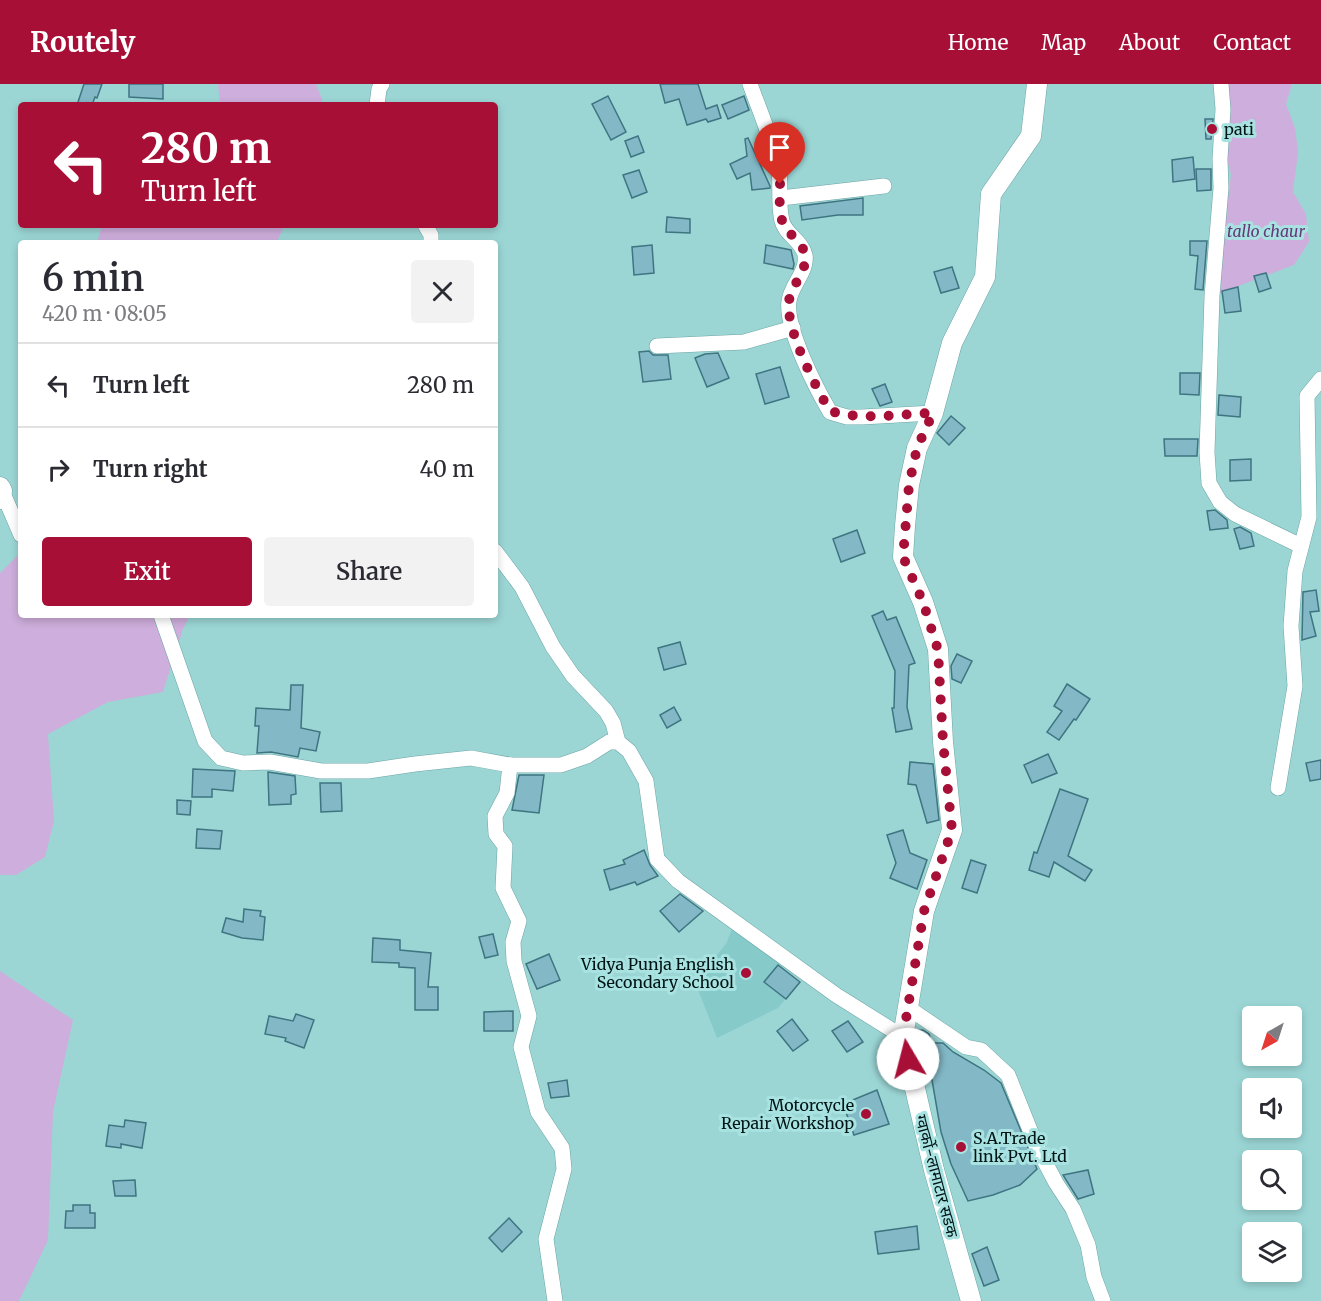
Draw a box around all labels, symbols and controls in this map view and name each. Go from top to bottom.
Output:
text: Routely [30,24,135,60]
text: Home [948,29,1008,56]
text: Map [1041,29,1086,56]
text: About [1119,29,1180,56]
text: Contact [1213,29,1291,56]
place label: pati [1224,119,1254,139]
text: 280 m [141,122,271,174]
pin [754,122,805,184]
marker: pati [1205,122,1219,136]
icon: left [42,126,120,204]
icon: arrive [763,131,796,164]
text: Turn left [141,174,256,208]
park label: tallo chaur [1227,221,1305,241]
text: 6 min [42,256,144,301]
button: close [411,260,474,323]
text: 420 m · 08:05 [42,301,167,326]
icon: left [42,369,75,402]
text: Turn left [93,371,190,399]
text: 280 m [407,371,474,399]
icon: right [42,453,75,486]
text: Turn right [93,455,207,483]
text: 40 m [419,455,474,483]
button: Exit [42,537,252,606]
button: Share [264,537,474,606]
place label: Vidya Punja English Secondary School [580,954,734,992]
marker: Vidya Punja English Secondary School [739,966,753,980]
north arrow [1242,1006,1302,1066]
map controls [1242,1006,1302,1282]
position arrow [876,1027,940,1091]
button: sound [1242,1078,1302,1138]
place label: Motorcycle Repair Workshop [721,1095,854,1133]
marker: Motorcycle Repair Workshop [859,1107,873,1121]
street label: ग्वार्को-लामाटार सडक [911,1112,963,1240]
place label: S.A.Trade link Pvt. Ltd [973,1128,1067,1166]
marker: S.A.Trade link Pvt. Ltd [954,1140,968,1154]
button: search [1242,1150,1302,1210]
button: layers [1242,1222,1302,1282]

